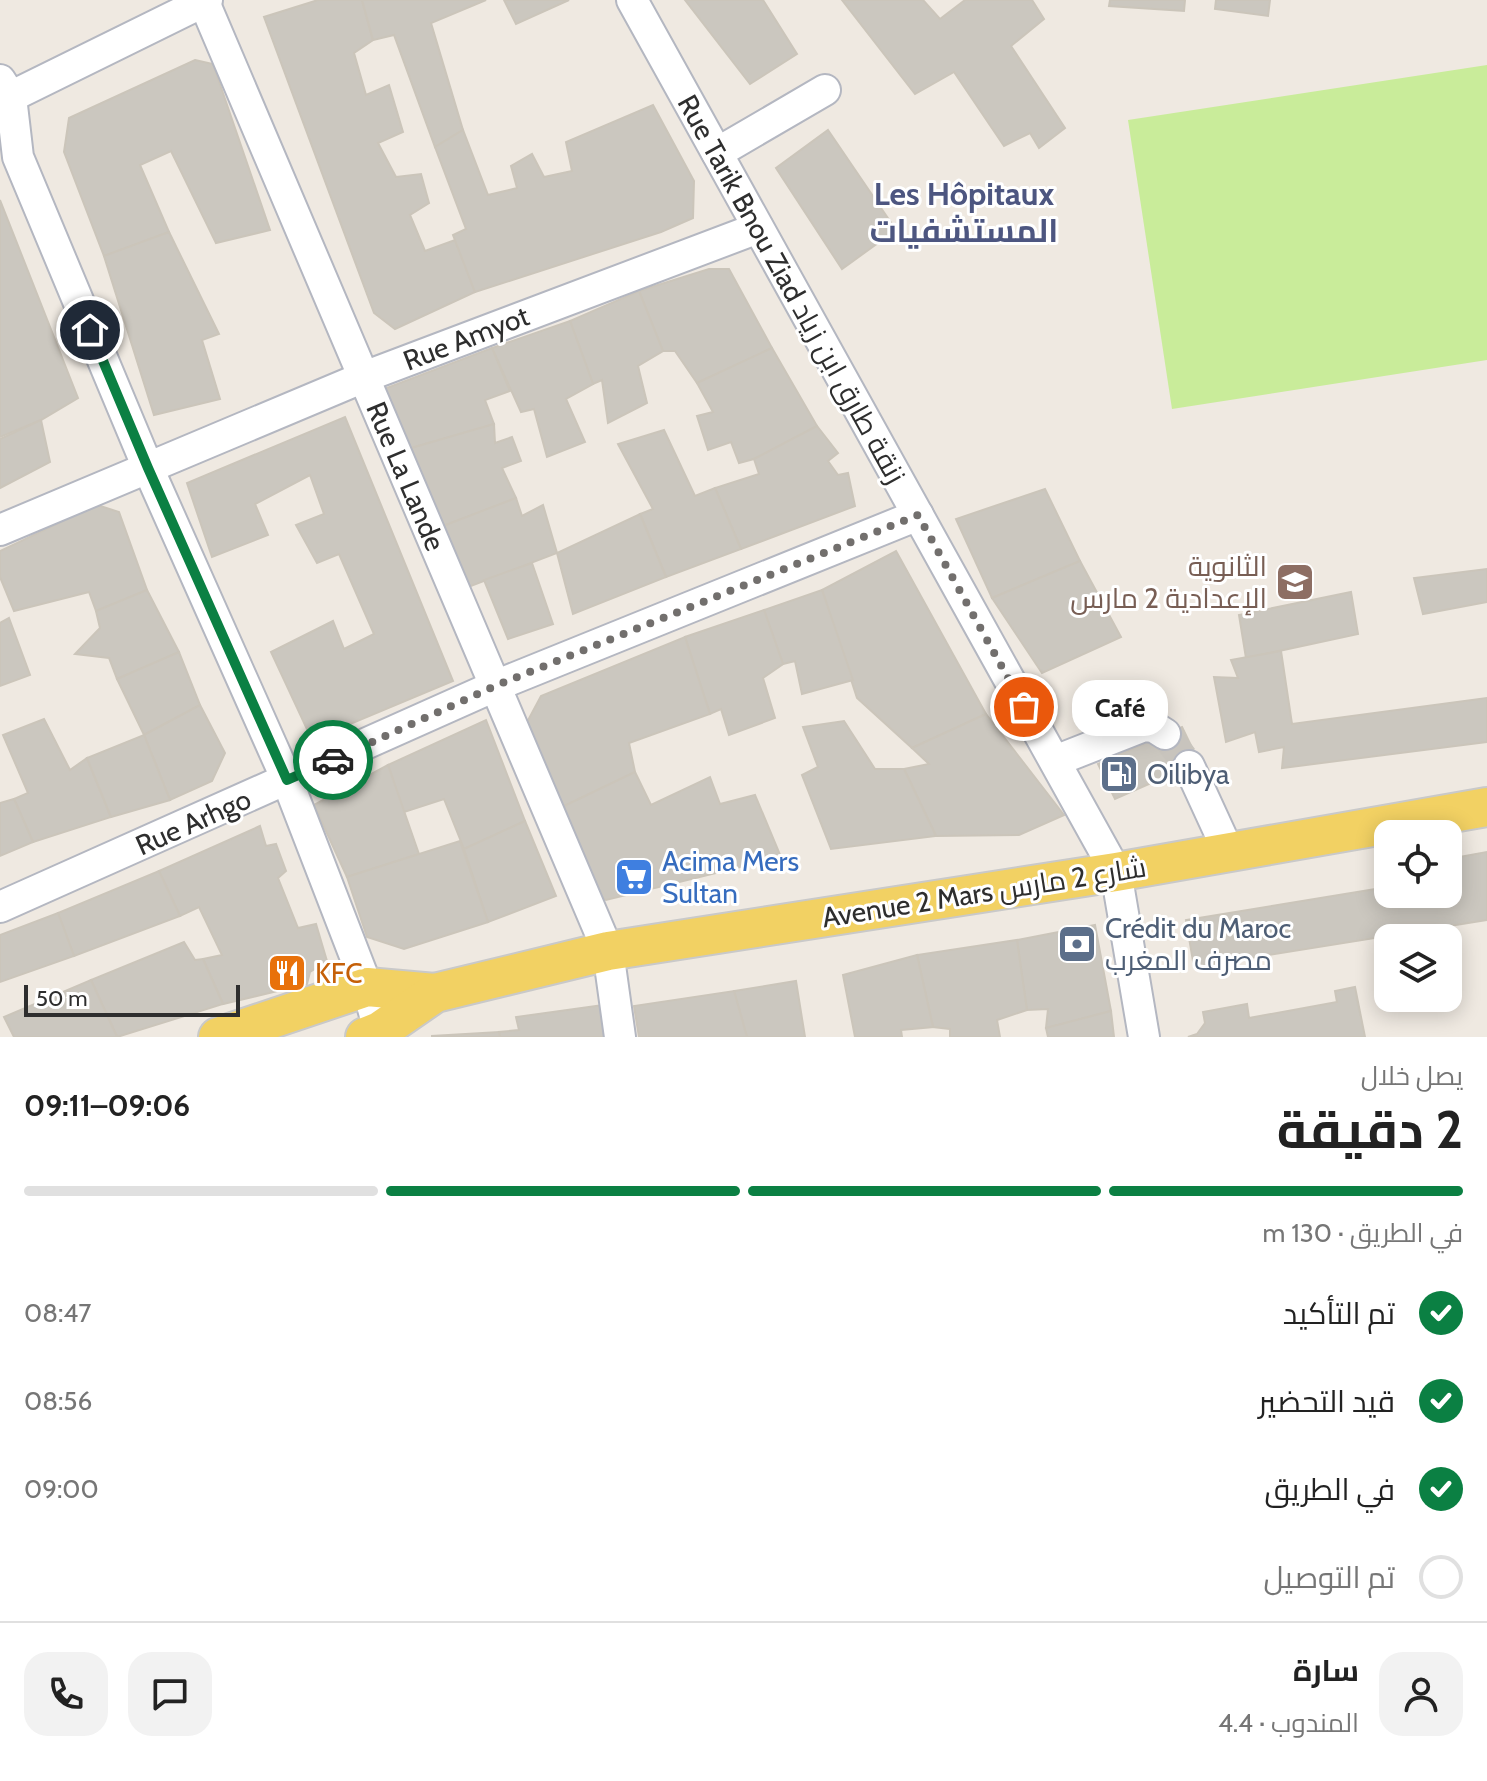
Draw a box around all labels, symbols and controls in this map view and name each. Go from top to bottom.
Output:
street label: Rue Tarik Bnou Ziad زنقة طارق ابن زياد [671,89,913,489]
district label: Les Hôpitaux المستشفيات [870,174,1058,250]
pin [56,296,124,364]
street label: Rue Amyot [398,299,534,377]
icon: home [68,308,112,352]
street label: Rue La Lande [359,396,453,556]
place label: الثانوية الإعدادية 2 مارس [1070,549,1267,616]
school or university icon: الثانوية الإعدادية 2 مارس [1274,561,1316,603]
pin [990,673,1058,741]
callout: Café [1072,679,1168,735]
icon: bag [1002,685,1046,729]
text: Café [1095,692,1145,724]
courier [293,720,373,800]
icon: car [311,738,355,782]
fuel station icon: Oilibya [1098,753,1140,795]
place label: Oilibya [1147,757,1230,791]
street label: Rue Arhgo [130,782,256,862]
map controls [1374,820,1462,1012]
button: locate [1374,820,1462,908]
place label: Acima Mers Sultan [662,844,799,910]
street label: Avenue 2 Mars شارع 2 مارس [819,850,1149,936]
supermarket icon: Acima Mers Sultan [613,856,655,898]
place label: Crédit du Maroc مصرف المغرب [1105,911,1291,977]
bank icon: Crédit du Maroc مصرف المغرب [1056,923,1098,965]
button: layers [1374,924,1462,1012]
restaurant icon: KFC [266,952,308,994]
place label: KFC [315,956,363,990]
scale bar [24,981,240,1017]
text: 50 m [36,985,88,1012]
text: يصل خلال [1361,1060,1463,1092]
text: 09:06–09:11 [24,1087,190,1124]
text: 2 دقيقة [1277,1098,1463,1161]
text: في الطريق · 130 m [1263,1217,1463,1249]
icon: check [1419,1291,1463,1335]
text: تم التأكيد [1283,1295,1395,1332]
text: 08:47 [24,1297,91,1329]
icon: check [1419,1379,1463,1423]
text: قيد التحضير [1259,1383,1395,1420]
text: 08:56 [24,1385,92,1417]
icon: check [1419,1467,1463,1511]
text: في الطريق [1264,1471,1395,1508]
text: 09:00 [24,1473,99,1505]
text: تم التوصيل [1264,1559,1395,1596]
button: phone [24,1652,108,1736]
button: chat [128,1652,212,1736]
text: سارة [1293,1652,1359,1689]
button: person [1379,1652,1463,1736]
text: المندوب · 4.4 [1218,1707,1359,1739]

